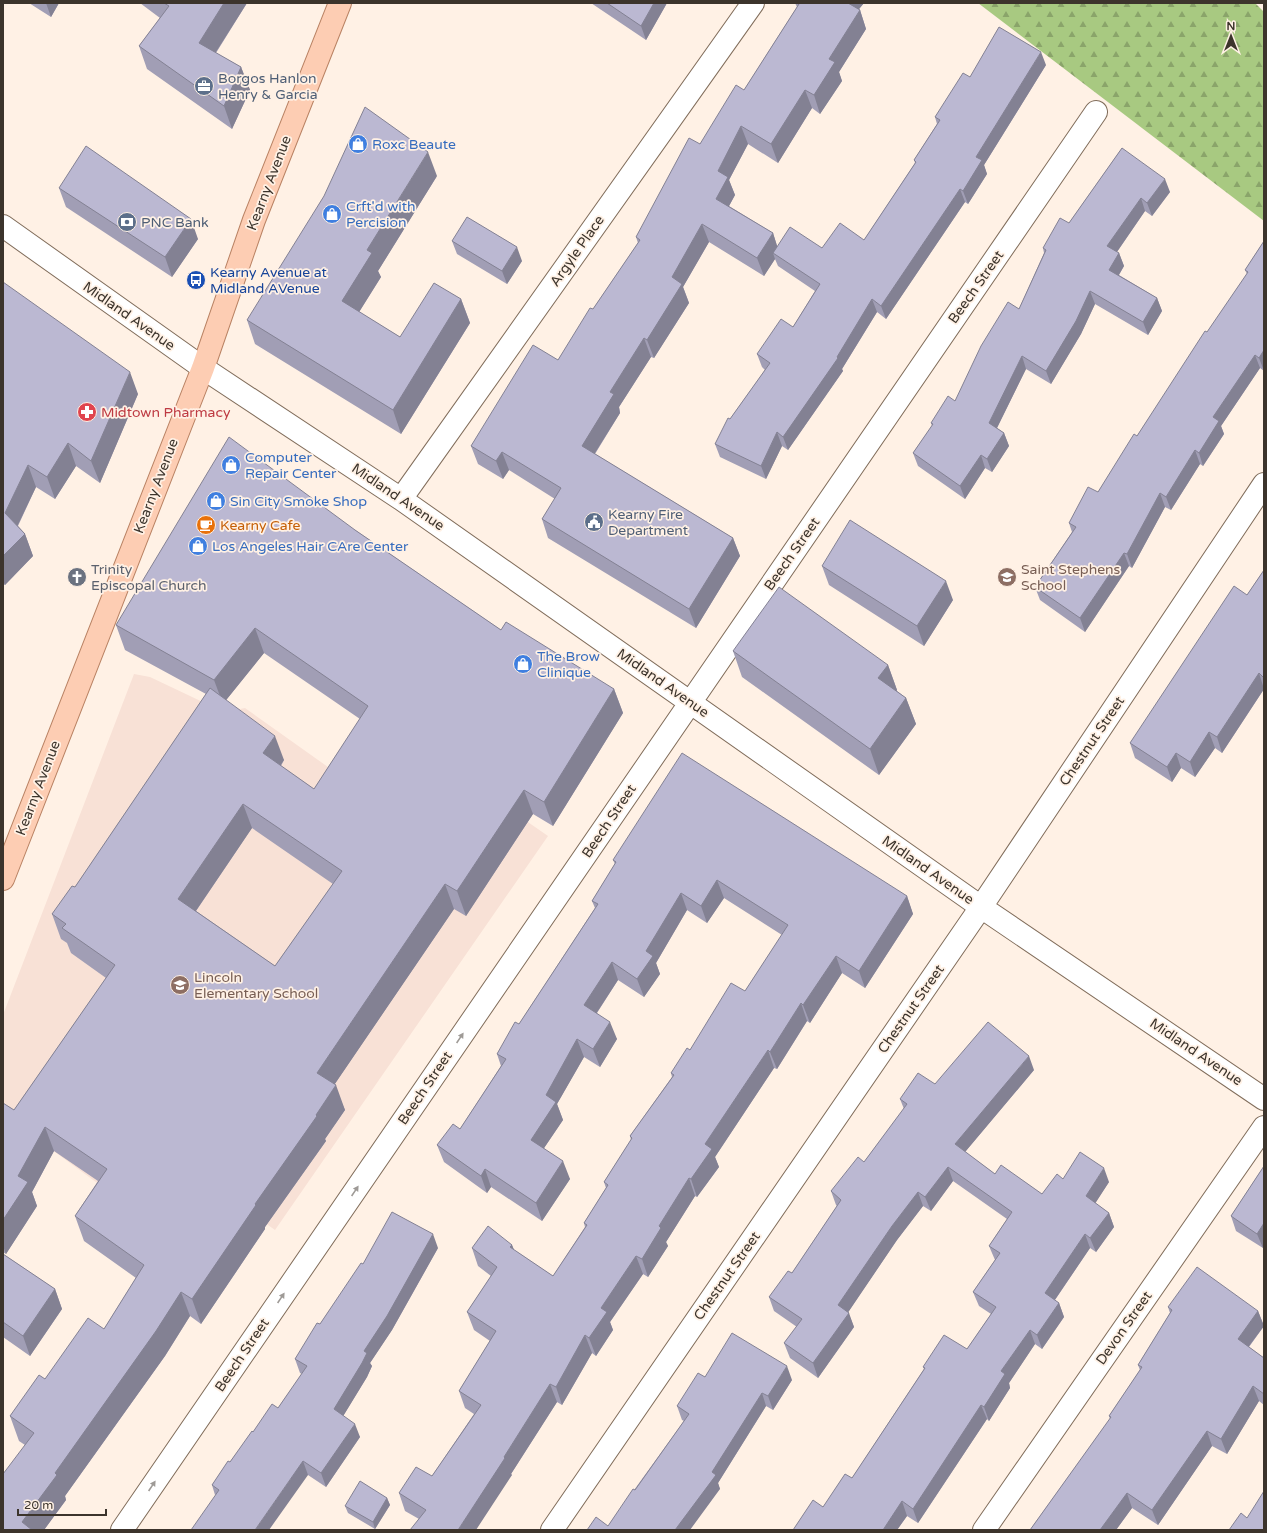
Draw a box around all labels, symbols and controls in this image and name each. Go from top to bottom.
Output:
north arrow [1211,16,1251,56]
text: N [1227,20,1235,33]
place label: Borgos Hanlon Henry & Garcia [218,70,318,103]
office icon: Borgos Hanlon Henry & Garcia [193,75,215,97]
street label: Kearny Avenue [243,133,295,233]
shop icon: Roxc Beaute [347,133,369,155]
place label: Roxc Beaute [372,136,456,153]
place label: Crft'd with Percision [346,198,416,231]
shop icon: Crft'd with Percision [321,203,343,225]
bank icon: PNC Bank [116,211,138,233]
street label: Argyle Place [546,212,608,290]
place label: PNC Bank [141,214,209,231]
street label: Beech Street [945,247,1008,327]
place label: Kearny Avenue at Midland AVenue [210,264,328,297]
bus stop icon: Kearny Avenue at Midland AVenue [185,269,207,291]
street label: Midland Avenue [80,278,178,354]
pharmacy icon: Midtown Pharmacy [76,401,98,423]
place label: Midtown Pharmacy [101,404,231,421]
street label: Kearny Avenue [130,436,182,536]
place label: Computer Repair Center [245,449,337,482]
shop icon: Computer Repair Center [220,454,242,476]
street label: Midland Avenue [348,460,448,534]
shop icon: Sin City Smoke Shop [205,490,227,512]
place label: Sin City Smoke Shop [230,493,367,510]
place label: Kearny Fire Department [608,506,689,539]
public building icon: Kearny Fire Department [583,511,605,533]
cafe icon: Kearny Cafe [195,514,217,536]
street label: Beech Street [761,514,824,594]
place label: Kearny Cafe [220,517,300,534]
shop icon: Los Angeles Hair CAre Center [187,535,209,557]
place label: Los Angeles Hair CAre Center [212,538,409,555]
place label: Trinity Episcopal Church [91,561,207,594]
place label: Saint Stephens School [1021,561,1121,594]
church icon: Trinity Episcopal Church [66,566,88,588]
school or university icon: Saint Stephens School [996,566,1018,588]
street label: Midland Avenue [614,645,712,721]
place label: The Brow Clinique [537,648,600,681]
shop icon: The Brow Clinique [512,653,534,675]
street label: Chestnut Street [1056,693,1129,789]
street label: Kearny Avenue [12,738,64,838]
street label: Beech Street [578,780,640,861]
street label: Midland Avenue [879,832,977,908]
street label: Chestnut Street [874,961,948,1057]
place label: Lincoln Elementary School [194,969,318,1002]
school or university icon: Lincoln Elementary School [169,974,191,996]
street label: Midland Avenue [1146,1015,1246,1089]
one-way arrow [456,1032,464,1043]
street label: Beech Street [394,1047,456,1128]
one-way arrow [351,1186,359,1196]
street label: Chestnut Street [690,1228,764,1324]
street label: Devon Street [1092,1287,1156,1368]
one-way arrow [277,1293,285,1304]
street label: Beech Street [211,1314,273,1395]
one-way arrow [148,1481,156,1492]
scale bar [18,1491,106,1517]
text: 20 m [24,1498,53,1512]

